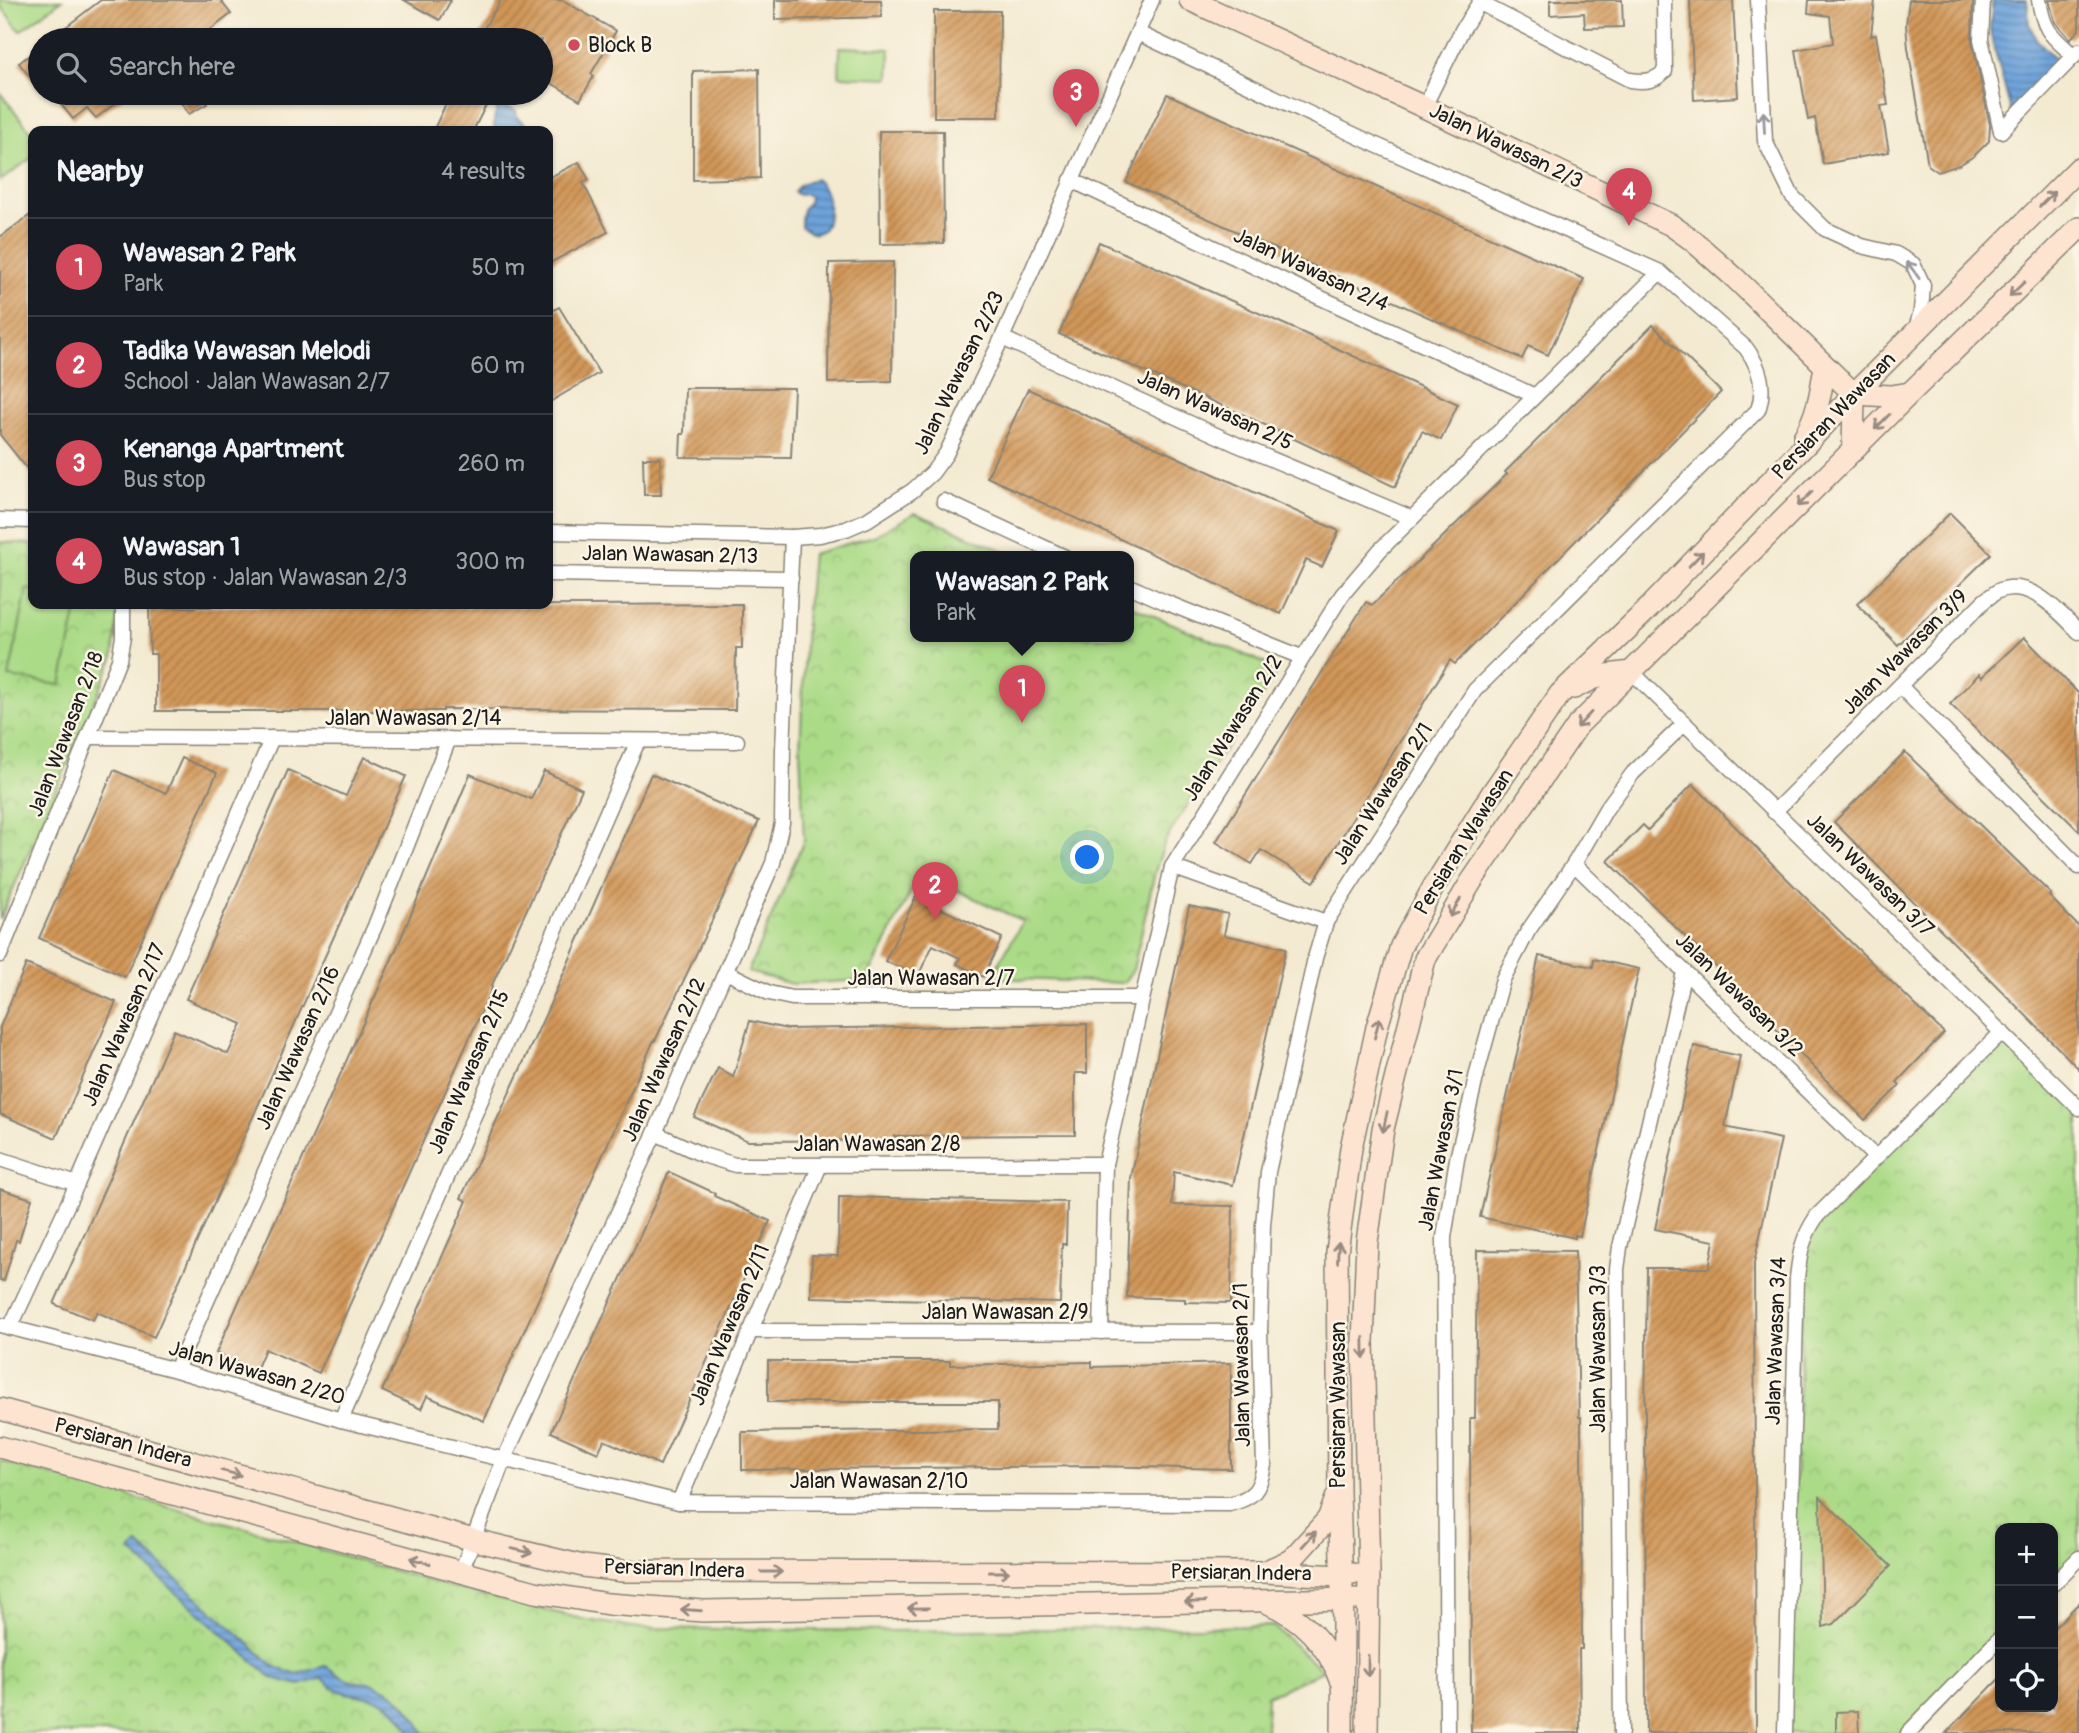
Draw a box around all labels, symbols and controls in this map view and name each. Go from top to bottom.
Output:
search box [28,28,553,105]
place label: Block B [588,32,652,59]
marker: Block B [566,37,582,53]
icon: search [52,48,90,86]
text: Search here [108,51,235,83]
pin: 3 [1053,69,1099,127]
street label: Jalan Wawasan 2/3 [1425,97,1587,195]
one-way arrow [1757,110,1770,133]
text: Nearby [56,153,143,190]
text: 4 results [441,157,525,186]
pin: 4 [1606,168,1652,226]
one-way arrow [2039,191,2056,208]
street label: Jalan Wawasan 2/4 [1229,222,1393,318]
text: Wawasan 2 Park [123,237,296,269]
text: 1 [75,253,84,282]
text: 50 m [471,253,525,282]
one-way arrow [1906,260,1921,279]
text: Park [123,269,163,298]
one-way arrow [2009,280,2026,297]
street label: Jalan Wawasan 2/23 [908,287,1010,459]
text: Tadika Wawasan Melodi [123,335,370,367]
street label: Persiaran Wawasan [1766,346,1902,486]
text: 2 [73,351,85,380]
text: 60 m [470,351,525,380]
street label: Jalan Wawasan 2/5 [1133,364,1297,456]
text: School · Jalan Wawasan 2/7 [123,367,390,396]
one-way arrow [1873,413,1890,430]
text: Kenanga Apartment [123,433,344,465]
text: 3 [73,449,85,478]
text: 260 m [458,449,525,478]
text: Bus stop [123,465,206,494]
one-way arrow [1796,490,1813,507]
text: Wawasan 1 [123,531,240,563]
street label: Jalan Wawasan 2/13 [582,540,758,570]
text: 4 [72,547,86,576]
text: 300 m [455,547,525,576]
popup [910,551,1134,642]
one-way arrow [1688,551,1705,568]
text: Bus stop · Jalan Wawasan 2/3 [123,563,407,592]
text: Wawasan 2 Park [936,566,1108,598]
street label: Jalan Wawasan 3/9 [1836,583,1974,721]
text: Park [936,598,976,627]
street label: Jalan Wawasan 2/18 [22,647,110,821]
street label: Jalan Wawasan 2/2 [1177,650,1289,806]
pin: 1 [999,665,1045,723]
street label: Jalan Wawasan 2/14 [325,705,501,732]
one-way arrow [1575,712,1592,729]
street label: Jalan Wawasan 2/1 [1327,718,1439,870]
street label: Persiaran Wawasan [1408,764,1520,920]
street label: Jalan Wawasan 3/7 [1800,807,1940,943]
your location [1070,840,1104,874]
pin: 2 [912,862,958,920]
one-way arrow [1448,897,1462,917]
street label: Jalan Wawasan 3/2 [1669,927,1809,1063]
street label: Jalan Wawasan 2/17 [76,939,172,1111]
street label: Jalan Wawasan 2/16 [250,962,346,1134]
street label: Jalan Wawasan 2/7 [847,965,1015,992]
street label: Jalan Wawasan 2/12 [616,974,712,1146]
street label: Jalan Wawasan 2/15 [422,986,516,1158]
one-way arrow [1371,1018,1384,1040]
street label: Jalan Wawasan 3/1 [1412,1067,1470,1233]
one-way arrow [1378,1110,1391,1133]
street label: Jalan Wawasan 2/8 [794,1131,960,1158]
street label: Jalan Wawasan 2/11 [684,1240,776,1410]
one-way arrow [1332,1241,1345,1264]
street label: Jalan Wawasan 3/4 [1760,1256,1792,1426]
street label: Jalan Wawasan 3/3 [1585,1265,1612,1433]
street label: Jalan Wawasan 2/1 [1227,1283,1257,1447]
street label: Jalan Wawasan 2/9 [921,1299,1089,1326]
street label: Persiaran Wawasan [1325,1321,1352,1489]
street label: Jalan Wawasan 2/20 [166,1335,348,1411]
one-way arrow [1357,1337,1371,1360]
street label: Persiaran Indera [51,1412,195,1474]
one-way arrow [219,1467,242,1480]
street label: Jalan Wawasan 2/10 [790,1468,968,1495]
map controls [1995,1523,2058,1712]
button: + [1995,1523,2058,1586]
one-way arrow [1301,1530,1317,1548]
one-way arrow [510,1545,533,1558]
street label: Persiaran Indera [603,1553,745,1585]
one-way arrow [409,1554,432,1567]
street label: Persiaran Indera [1170,1558,1312,1588]
one-way arrow [760,1565,783,1579]
one-way arrow [987,1565,1010,1579]
button: − [1995,1586,2058,1649]
one-way arrow [1184,1596,1207,1609]
one-way arrow [907,1601,930,1615]
one-way arrow [680,1603,703,1616]
button: locate [1995,1649,2058,1712]
one-way arrow [1361,1654,1375,1677]

